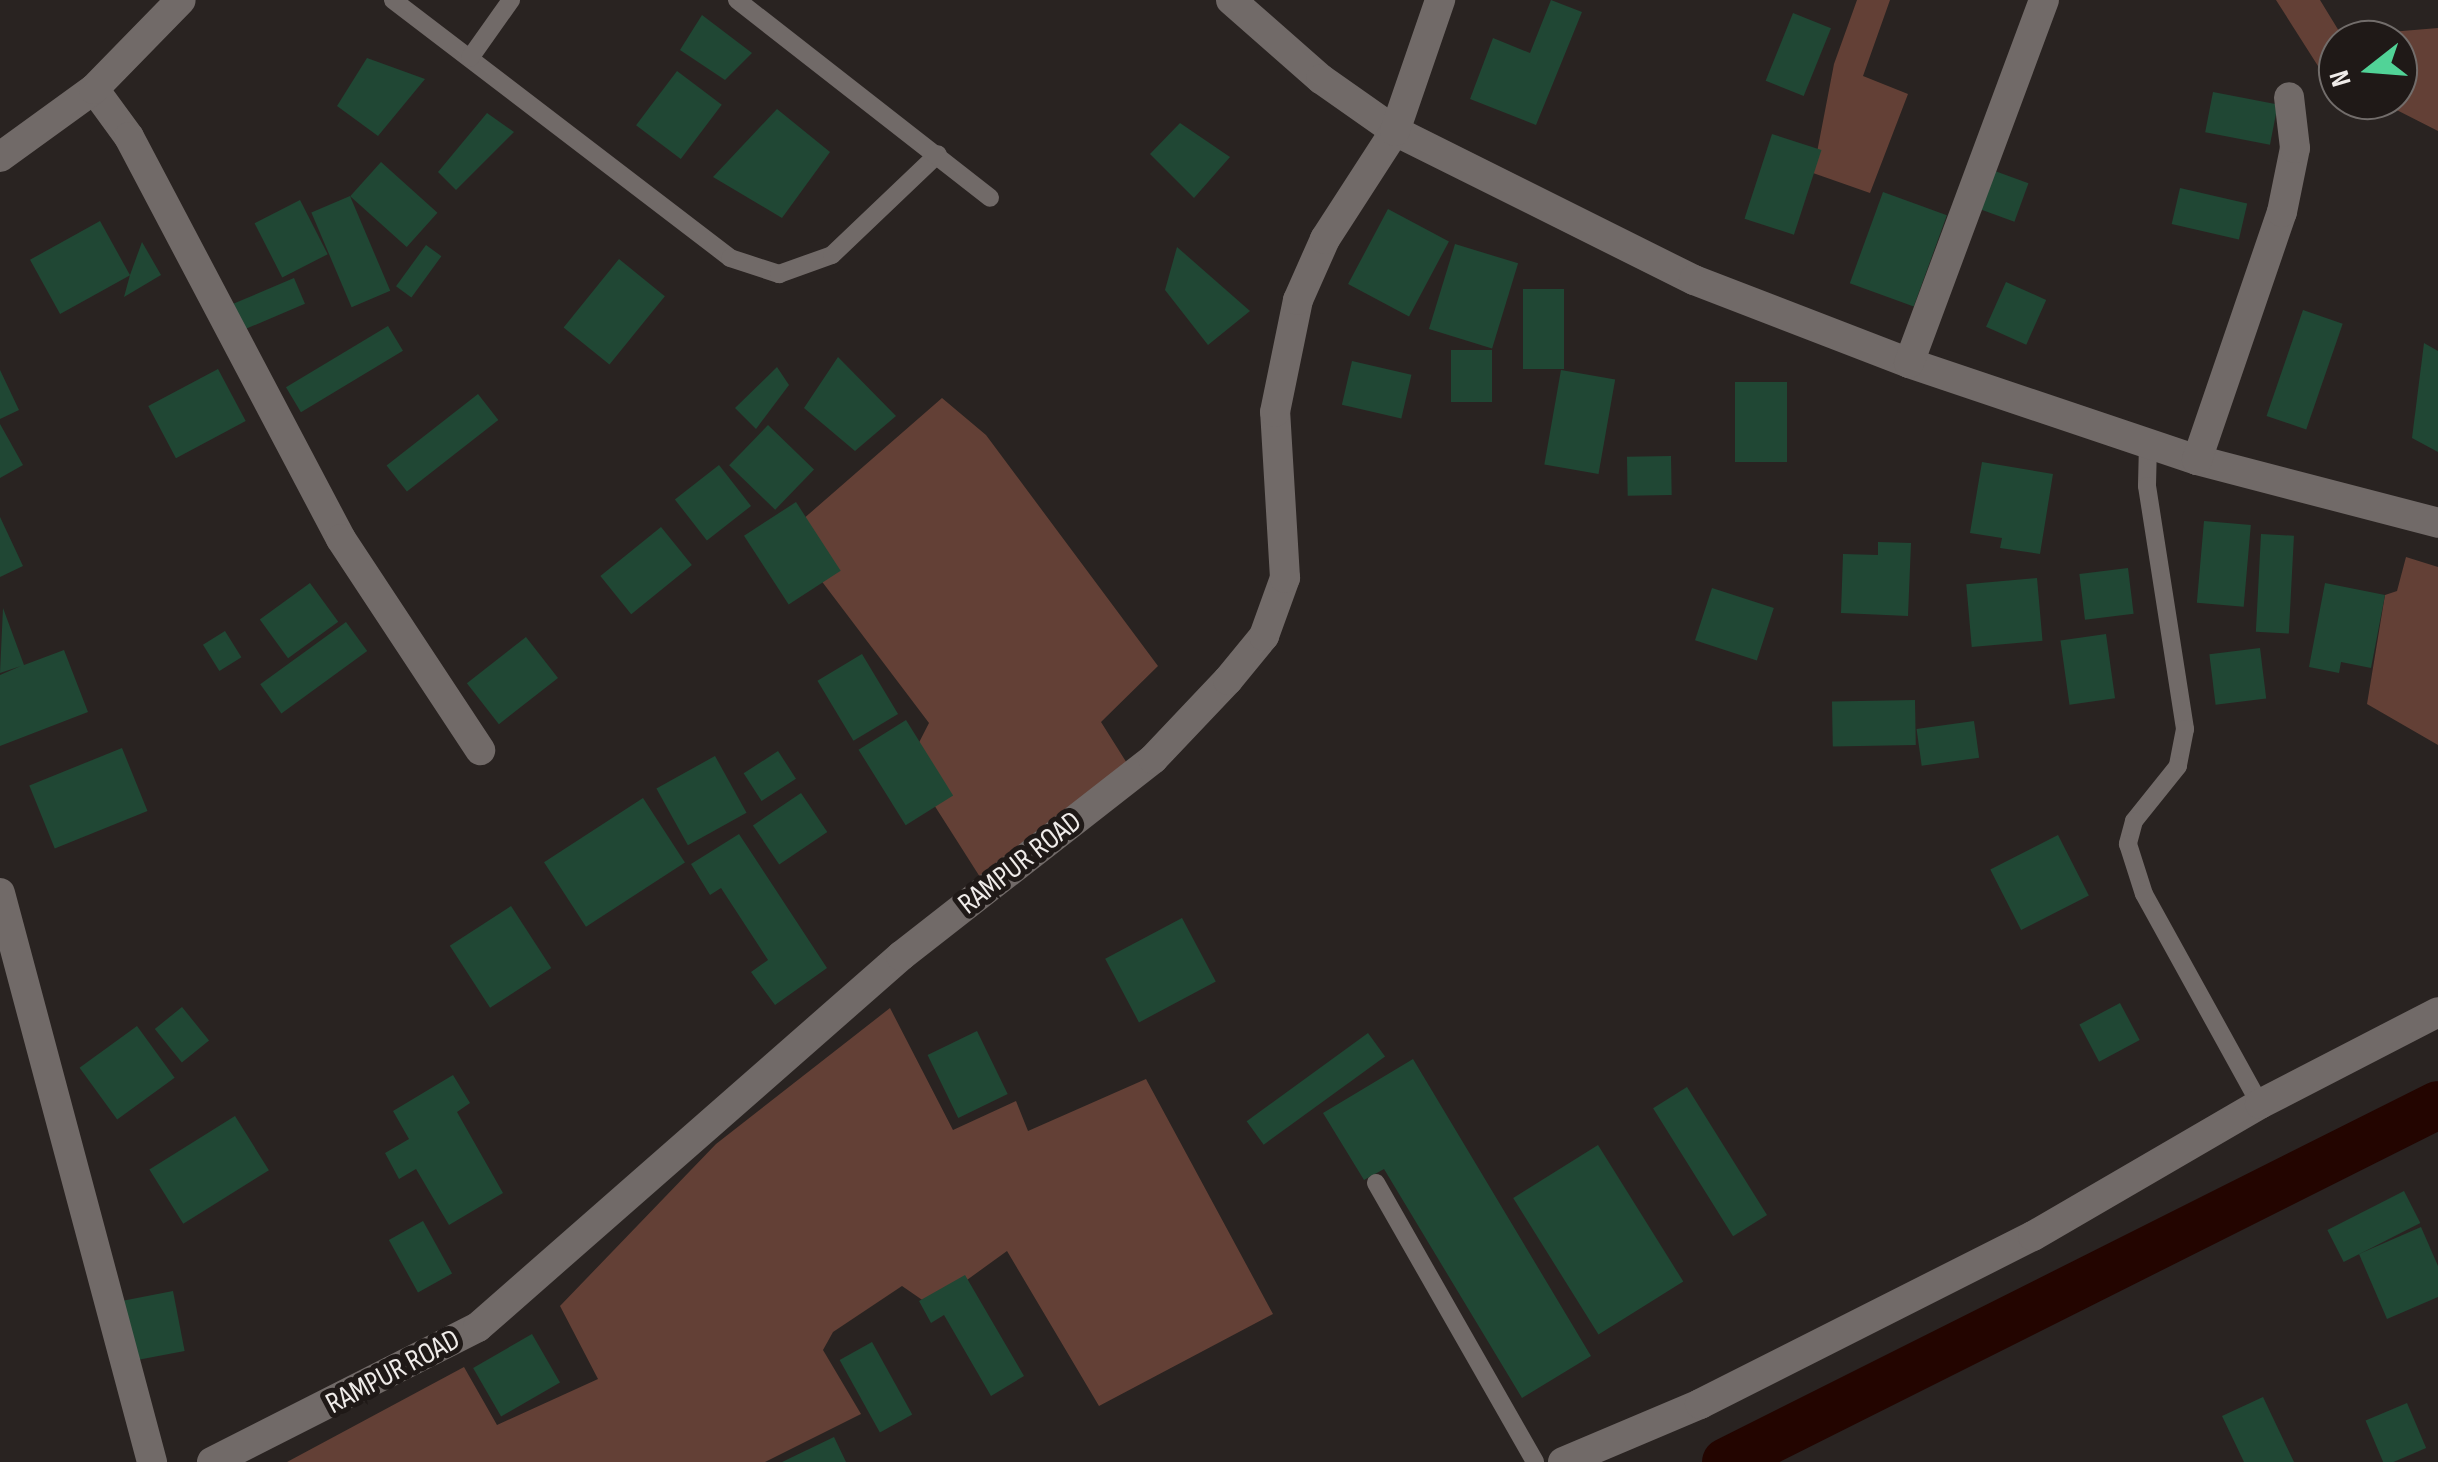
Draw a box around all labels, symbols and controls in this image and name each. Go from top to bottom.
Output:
north arrow [2318,20,2418,120]
text: N [2323,66,2359,90]
street label: RAMPUR ROAD [951,804,1089,922]
street label: RAMPUR ROAD [320,1322,466,1422]

